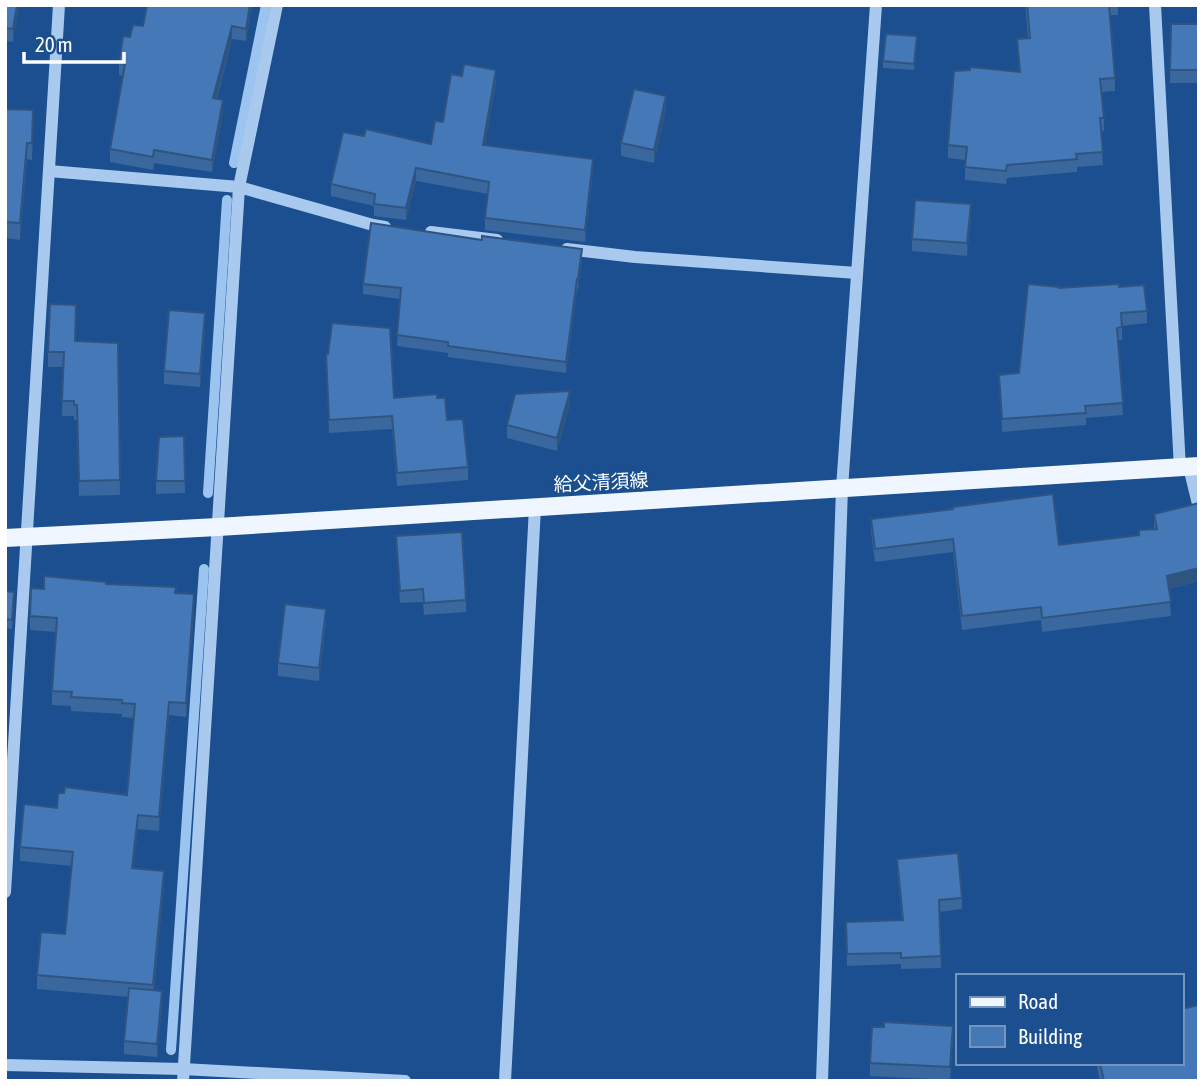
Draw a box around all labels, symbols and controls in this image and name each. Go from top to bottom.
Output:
scale bar [24,21,124,65]
text: 20 m [35,32,73,56]
street label: 給父清須線 [553,469,649,495]
legend [956,974,1183,1065]
text: Road [1018,989,1058,1013]
text: Building [1018,1024,1082,1048]

